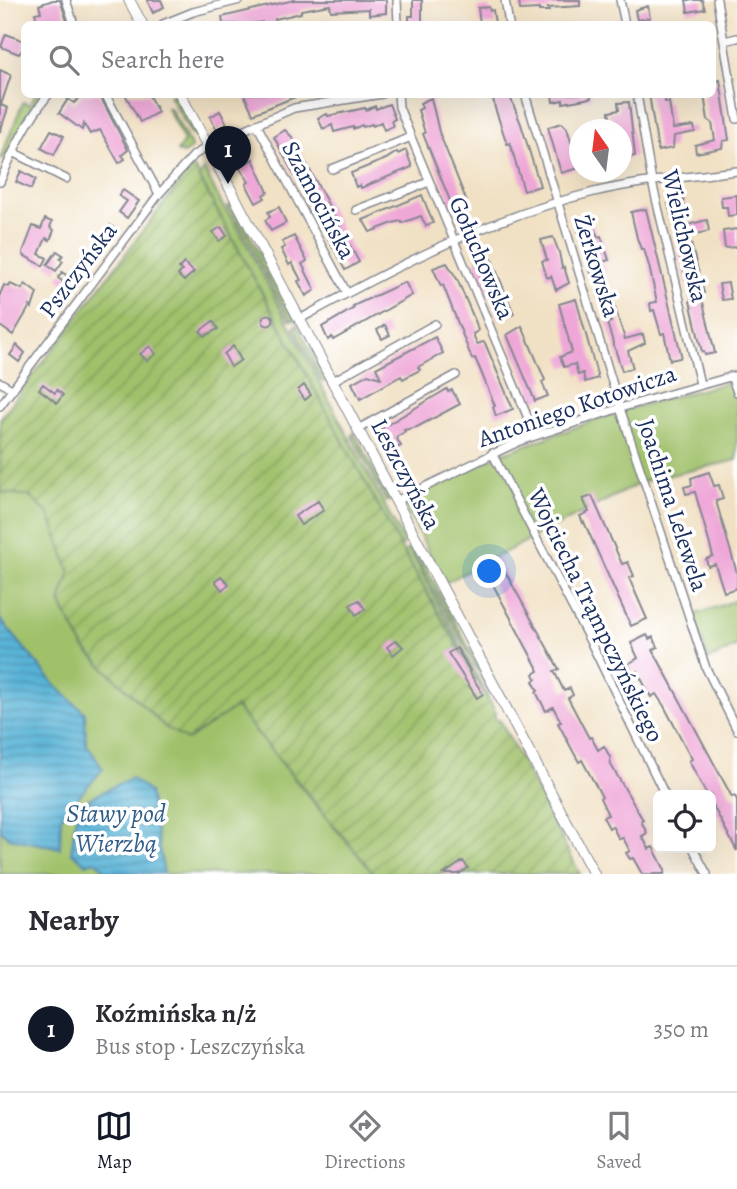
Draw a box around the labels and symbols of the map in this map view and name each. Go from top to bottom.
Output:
north arrow [569,119,632,182]
pin: 1 [205,126,251,184]
street label: Szamocińska [274,135,364,265]
street label: Wielichowska [654,166,716,306]
street label: Gołuchowska [442,192,523,325]
street label: Żerkowska [566,211,628,322]
street label: Pszczyńska [32,215,125,324]
street label: Antoniego Kotowicza [473,357,681,455]
street label: Leszczyńska [363,413,449,536]
street label: Joachima Lelewela [630,415,716,596]
street label: Wojciecha Trąmpczyńskiego [520,482,671,747]
your location [472,554,506,588]
water label: Stawy pod Wierzbą [66,796,166,861]

